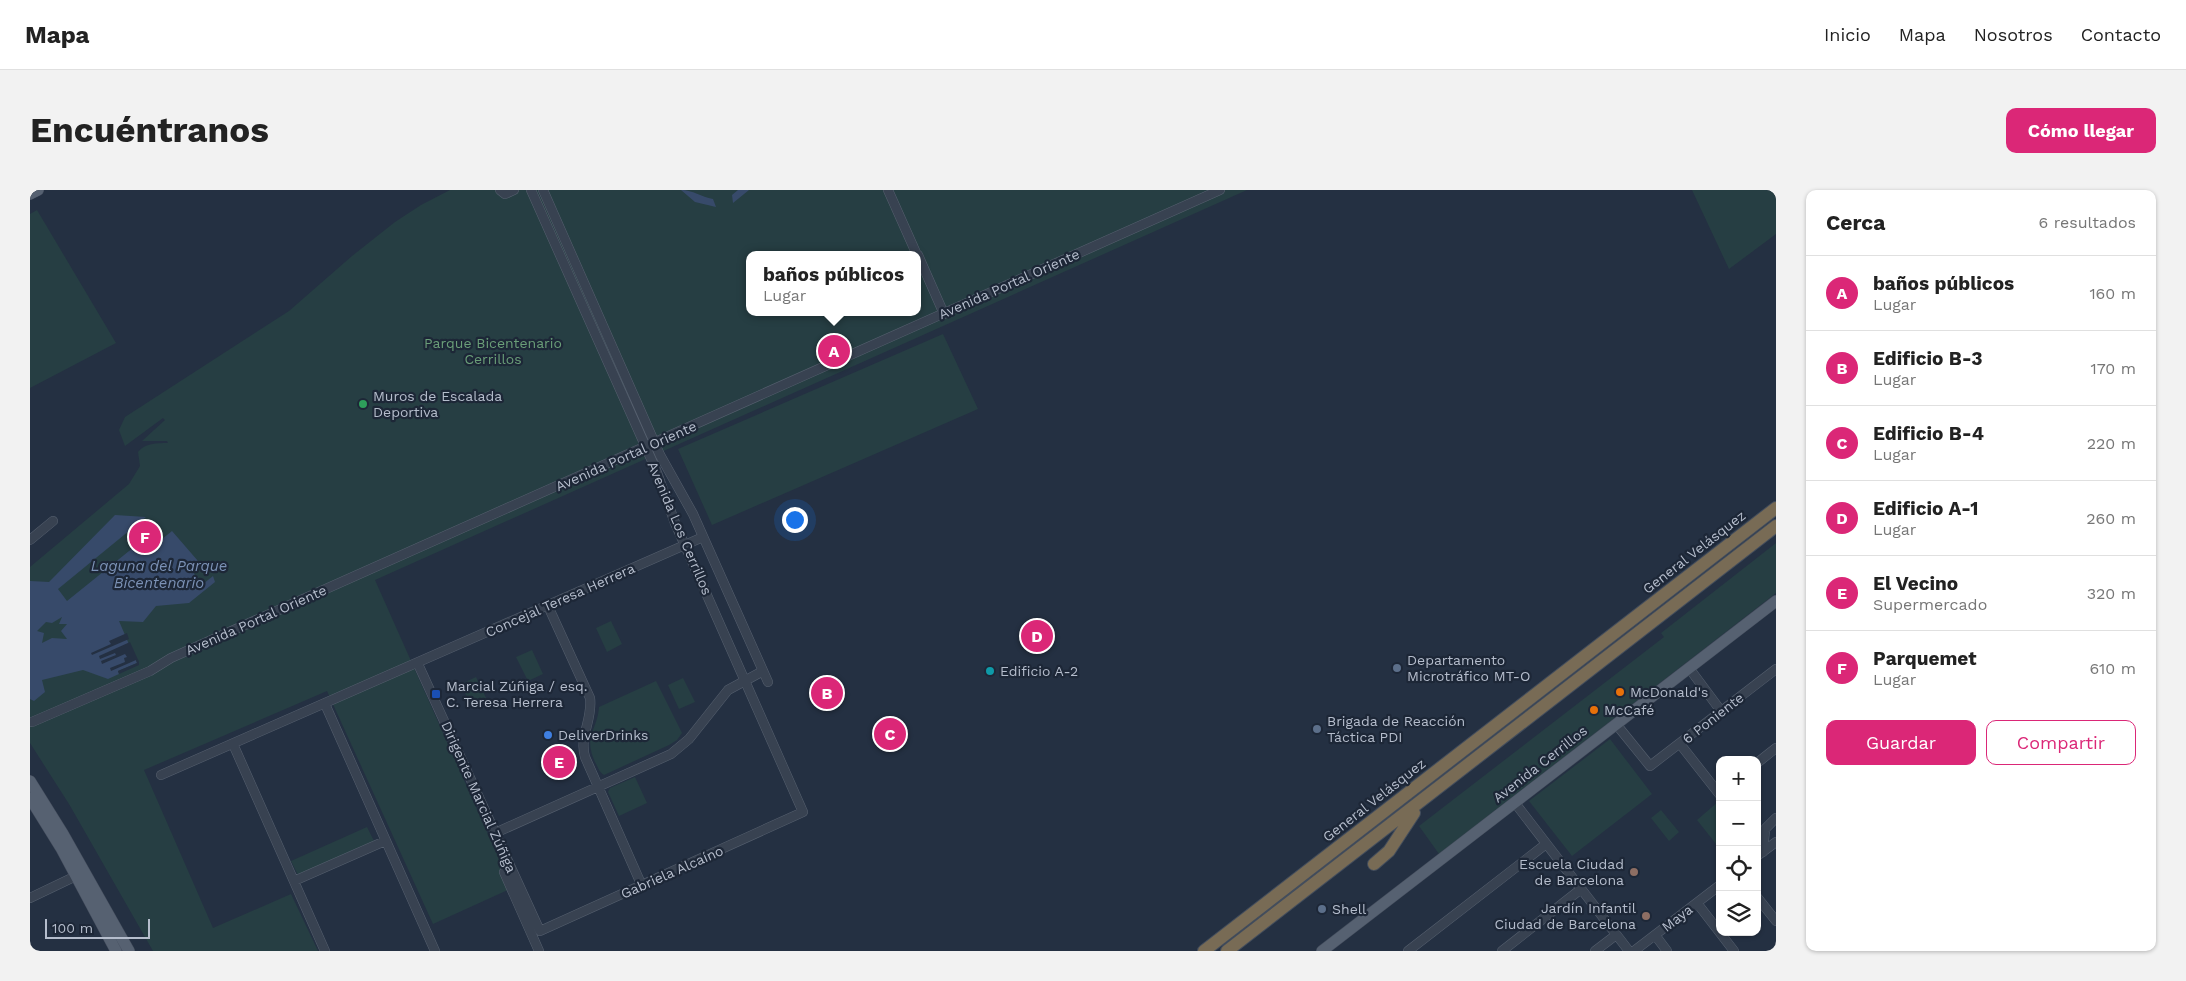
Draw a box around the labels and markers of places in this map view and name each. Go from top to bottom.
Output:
pin: A [818,332,850,370]
place label: Muros de Escalada Deportiva [373,388,502,420]
marker: Muros de Escalada Deportiva [357,398,369,410]
pin: F [129,518,161,556]
pin: D [1021,617,1053,655]
place label: Departamento Microtráfico MT-O [1407,652,1530,684]
marker: Departamento Microtráfico MT-O [1391,662,1403,674]
place label: Edificio A-2 [1000,663,1078,679]
marker: Edificio A-2 [984,665,996,677]
pin: B [811,674,843,712]
place label: Marcial Zúñiga / esq. C. Teresa Herrera [446,678,588,710]
place label: McDonald's [1630,684,1708,700]
marker: McDonald's [1614,686,1626,698]
marker: Marcial Zúñiga / esq. C. Teresa Herrera [430,688,442,700]
place label: McCafé [1604,702,1654,718]
marker: McCafé [1588,704,1600,716]
place label: Brigada de Reacción Táctica PDI [1327,713,1465,745]
pin: C [874,715,906,753]
marker: Brigada de Reacción Táctica PDI [1311,723,1323,735]
place label: DeliverDrinks [558,727,648,743]
marker: DeliverDrinks [542,729,554,741]
pin: E [543,743,575,781]
place label: Escuela Ciudad de Barcelona [1519,856,1624,888]
marker: Escuela Ciudad de Barcelona [1628,866,1640,878]
place label: Jardín Infantil Ciudad de Barcelona [1494,900,1637,932]
place label: Shell [1332,901,1367,917]
marker: Shell [1316,903,1328,915]
marker: Jardín Infantil Ciudad de Barcelona [1640,910,1652,922]

